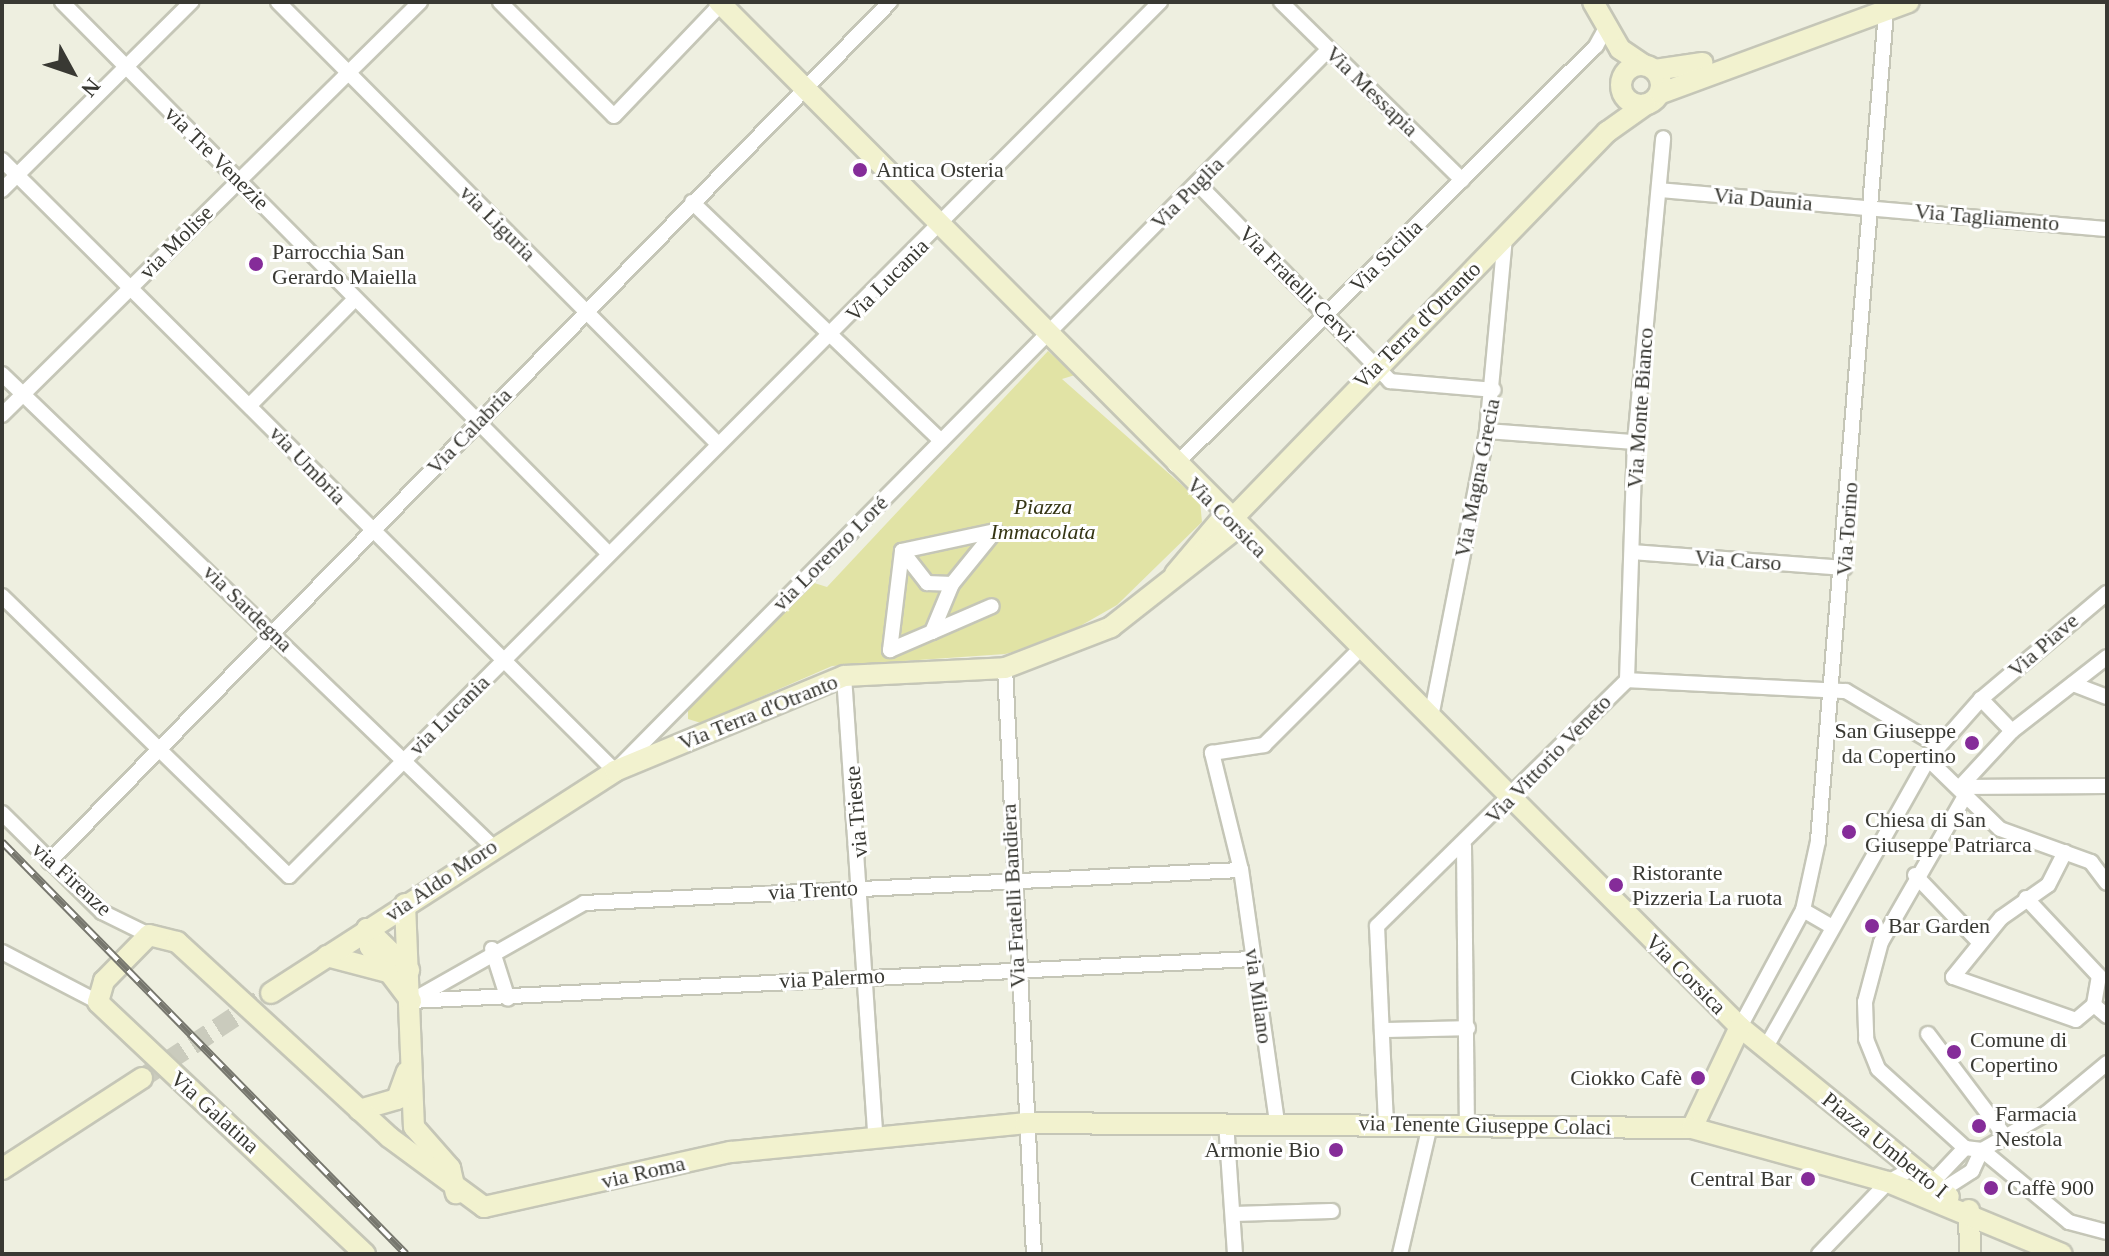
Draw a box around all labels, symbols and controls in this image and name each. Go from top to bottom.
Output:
north arrow [32,32,112,112]
street label: Via Messapia [1320,40,1424,142]
text: N [76,74,105,102]
street label: via Tre Venezie [159,100,275,216]
street label: Via Puglia [1145,151,1229,235]
place label: Antica Osteria [876,157,1004,183]
marker: Antica Osteria [851,161,869,179]
street label: via Liguria [454,179,542,267]
street label: Via Daunia [1712,182,1814,216]
street label: Via Tagliamento [1913,198,2061,236]
street label: via Molise [134,200,218,284]
street label: Via Sicilia [1344,214,1428,298]
street label: Via Fratelli Cervi [1233,220,1361,348]
street label: Via Lucania [840,233,934,327]
place label: Parrocchia San Gerardo Maiella [272,238,417,290]
marker: Parrocchia San Gerardo Maiella [247,255,265,273]
street label: Via Terra d'Otranto [1348,256,1486,394]
street label: Via Monte Bianco [1621,327,1659,489]
street label: Via Calabria [421,382,517,480]
street label: Via Magna Grecia [1449,396,1505,560]
street label: via Umbria [264,420,352,510]
street label: Via Corsica [1181,471,1273,563]
street label: Via Torino [1831,481,1863,577]
street label: via Lorenzo Loré [767,490,893,616]
park label: Piazza Immacolata [990,493,1096,544]
street label: Via Carso [1694,544,1782,576]
street label: via Sardegna [198,559,298,657]
street label: Via Piave [2002,607,2084,683]
street label: Via Terra d'Otranto [674,668,842,756]
street label: via Lucania [403,669,495,761]
street label: Via Vittorio Veneto [1479,688,1617,830]
place label: San Giuseppe da Copertino [1834,717,1956,768]
marker: San Giuseppe da Copertino [1963,734,1981,752]
street label: via Trieste [839,765,873,859]
street label: Via Fratelli Bandiera [995,803,1031,989]
place label: Chiesa di San Giuseppe Patriarca [1865,806,2032,858]
marker: Chiesa di San Giuseppe Patriarca [1840,823,1858,841]
street label: via Aldo Moro [379,832,503,928]
street label: via Firenze [27,836,117,922]
place label: Ristorante Pizzeria La ruota [1632,859,1782,910]
street label: via Trento [767,874,859,906]
marker: Ristorante Pizzeria La ruota [1607,876,1625,894]
place label: Bar Garden [1888,913,1990,939]
marker: Bar Garden [1863,917,1881,935]
street label: Via Corsica [1640,928,1732,1020]
street label: via Milano [1239,947,1279,1045]
street label: via Palermo [779,962,885,994]
place label: Comune di Copertino [1970,1026,2067,1078]
marker: Comune di Copertino [1945,1043,1963,1061]
street label: Via Galatina [165,1065,265,1159]
place label: Ciokko Cafè [1570,1065,1682,1091]
marker: Ciokko Cafè [1689,1069,1707,1087]
street label: Piazza Umberto I [1817,1086,1953,1204]
place label: Farmacia Nestola [1995,1100,2077,1152]
street label: via Tenente Giuseppe Colaci [1358,1110,1612,1140]
marker: Farmacia Nestola [1970,1117,1988,1135]
place label: Armonie Bio [1205,1137,1320,1163]
marker: Armonie Bio [1327,1141,1345,1159]
street label: via Roma [599,1150,687,1194]
place label: Central Bar [1690,1166,1792,1192]
marker: Central Bar [1799,1170,1817,1188]
place label: Caffè 900 [2007,1175,2094,1201]
marker: Caffè 900 [1982,1179,2000,1197]

